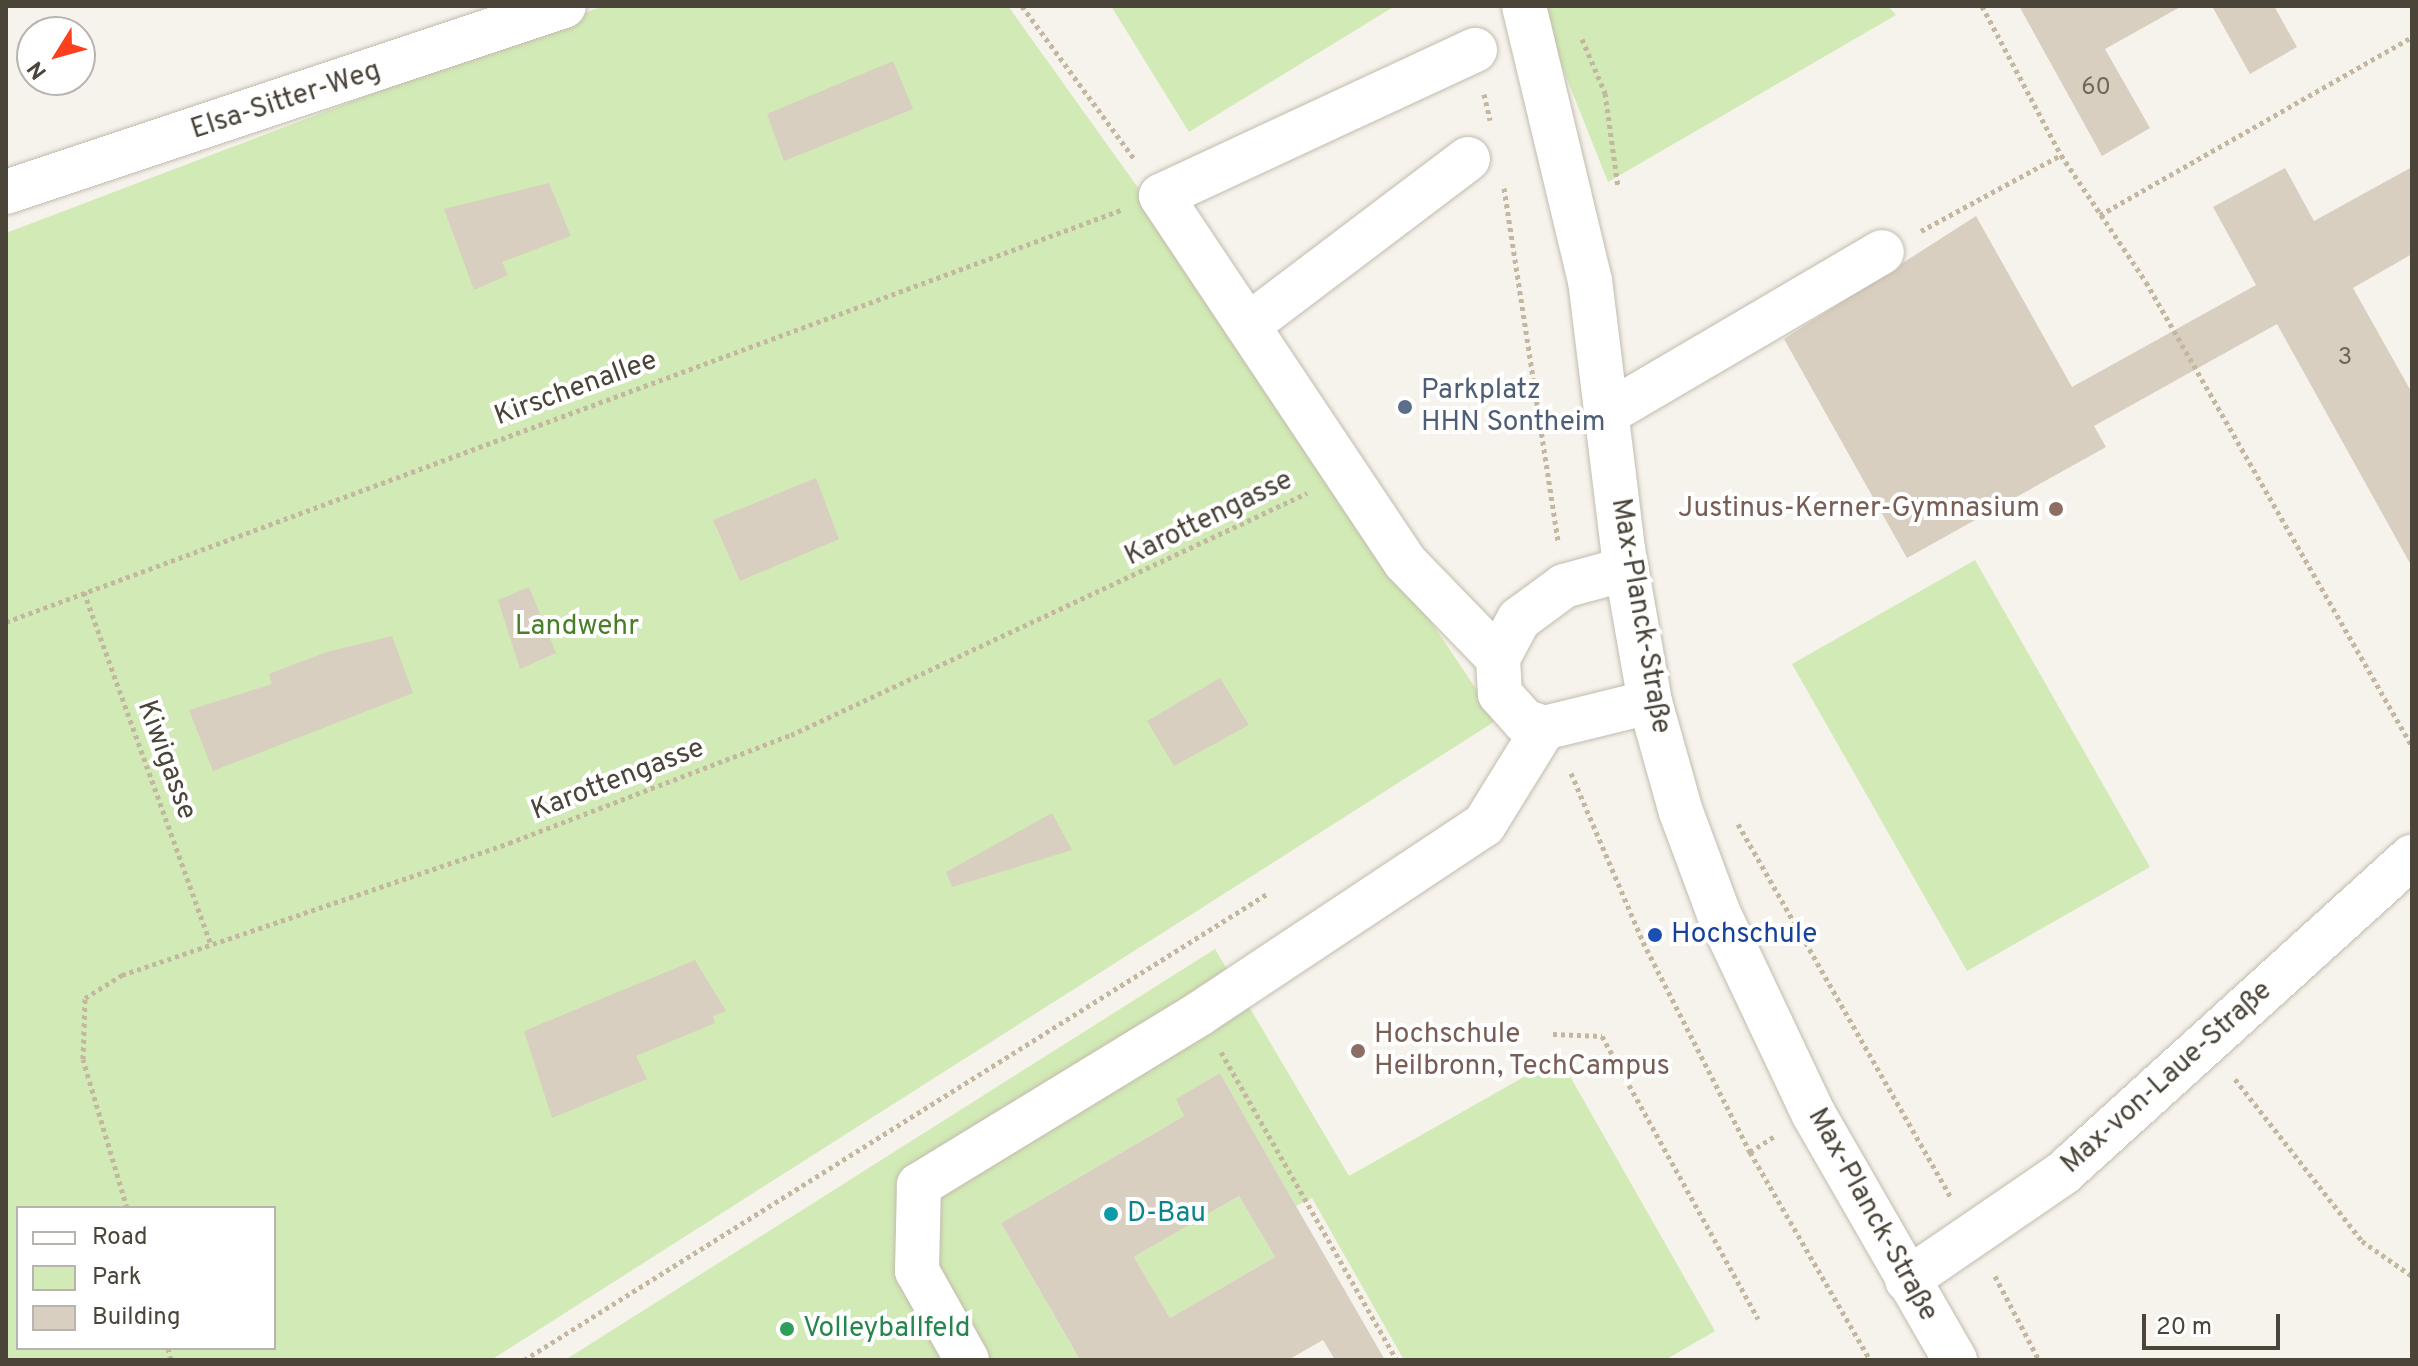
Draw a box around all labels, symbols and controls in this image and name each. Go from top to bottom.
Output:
north arrow [16,16,96,96]
street label: Elsa-Sitter-Weg [187,54,385,148]
text: N [23,55,54,84]
house number: 60 [2081,75,2111,103]
street label: Kirschenallee [490,344,662,434]
house number: 3 [2338,345,2352,373]
place label: Parkplatz HHN Sontheim [1421,374,1606,440]
marker: Parkplatz HHN Sontheim [1396,398,1414,416]
street label: Karottengasse [1120,464,1298,574]
place label: Justinus-Kerner-Gymnasium [1678,492,2040,526]
street label: Max-Planck-Straße [1603,496,1677,736]
marker: Justinus-Kerner-Gymnasium [2047,500,2065,518]
park label: Landwehr [515,610,639,644]
street label: Kiwigasse [129,696,203,824]
street label: Karottengasse [527,732,709,828]
place label: Hochschule [1671,918,1817,952]
marker: Hochschule [1646,926,1664,944]
street label: Max-von-Laue-Straße [2055,975,2279,1181]
place label: Hochschule Heilbronn, TechCampus [1374,1018,1671,1084]
marker: Hochschule Heilbronn, TechCampus [1349,1042,1367,1060]
street label: Max-Planck-Straße [1800,1103,1944,1327]
place label: D-Bau [1127,1197,1206,1231]
marker: D-Bau [1102,1205,1120,1223]
legend [16,1206,276,1350]
text: Road [92,1223,148,1253]
text: Park [92,1263,142,1293]
scale bar [2146,1298,2284,1348]
text: Building [92,1303,181,1333]
place label: Volleyballfeld [803,1312,970,1346]
text: 20 m [2156,1313,2212,1343]
marker: Volleyballfeld [778,1320,796,1338]

